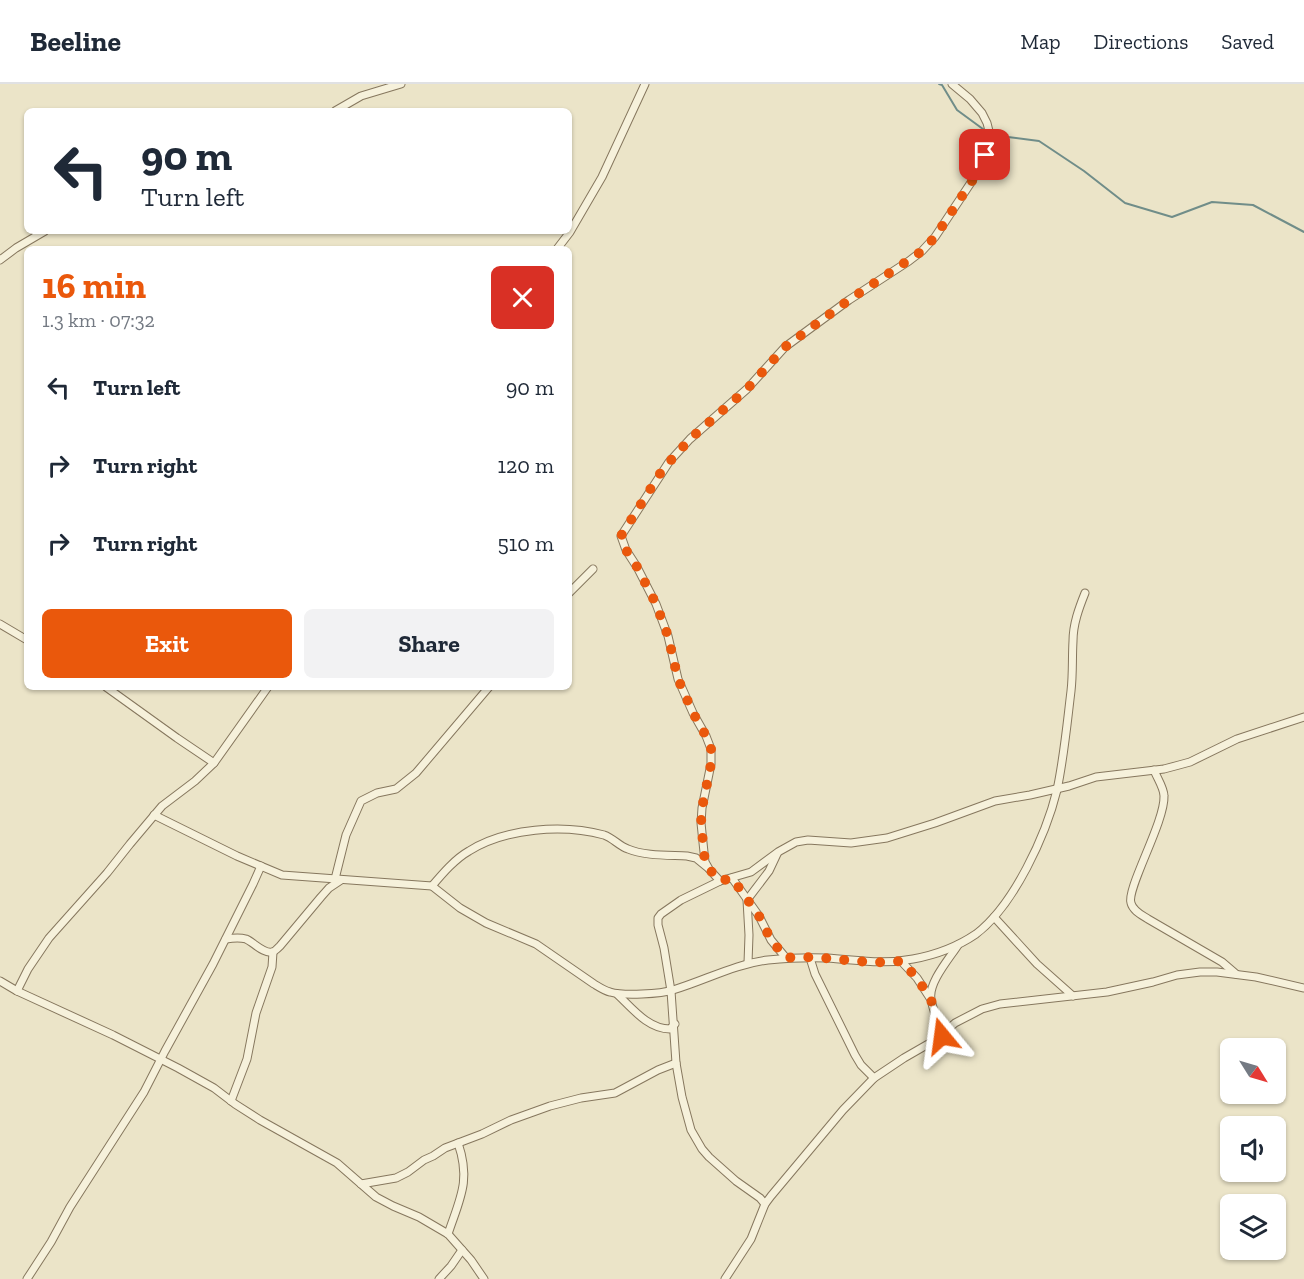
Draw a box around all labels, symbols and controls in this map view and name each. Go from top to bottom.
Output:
text: Beeline [30,25,121,58]
text: Map [1021,29,1061,54]
text: Directions [1094,29,1188,54]
text: Saved [1221,29,1274,54]
pin [959,129,1010,180]
text: 90 m [141,130,232,181]
icon: left [42,132,120,210]
icon: arrive [968,138,1001,171]
text: Turn left [141,181,244,213]
text: 16 min [42,264,146,307]
button: close [491,266,554,329]
text: 1.3 km · 07:32 [42,308,155,332]
icon: left [42,371,75,404]
text: Turn left [93,374,180,401]
text: 90 m [506,374,554,401]
icon: right [42,449,75,482]
text: Turn right [93,452,197,479]
text: 120 m [498,452,554,479]
icon: right [42,527,75,560]
text: Turn right [93,530,197,557]
text: 510 m [498,530,554,557]
button: Exit [42,609,292,678]
button: Share [304,609,554,678]
position arrow [910,1004,974,1068]
north arrow [1220,1038,1286,1104]
map controls [1220,1038,1286,1260]
button: sound [1220,1116,1286,1182]
button: layers [1220,1194,1286,1260]

